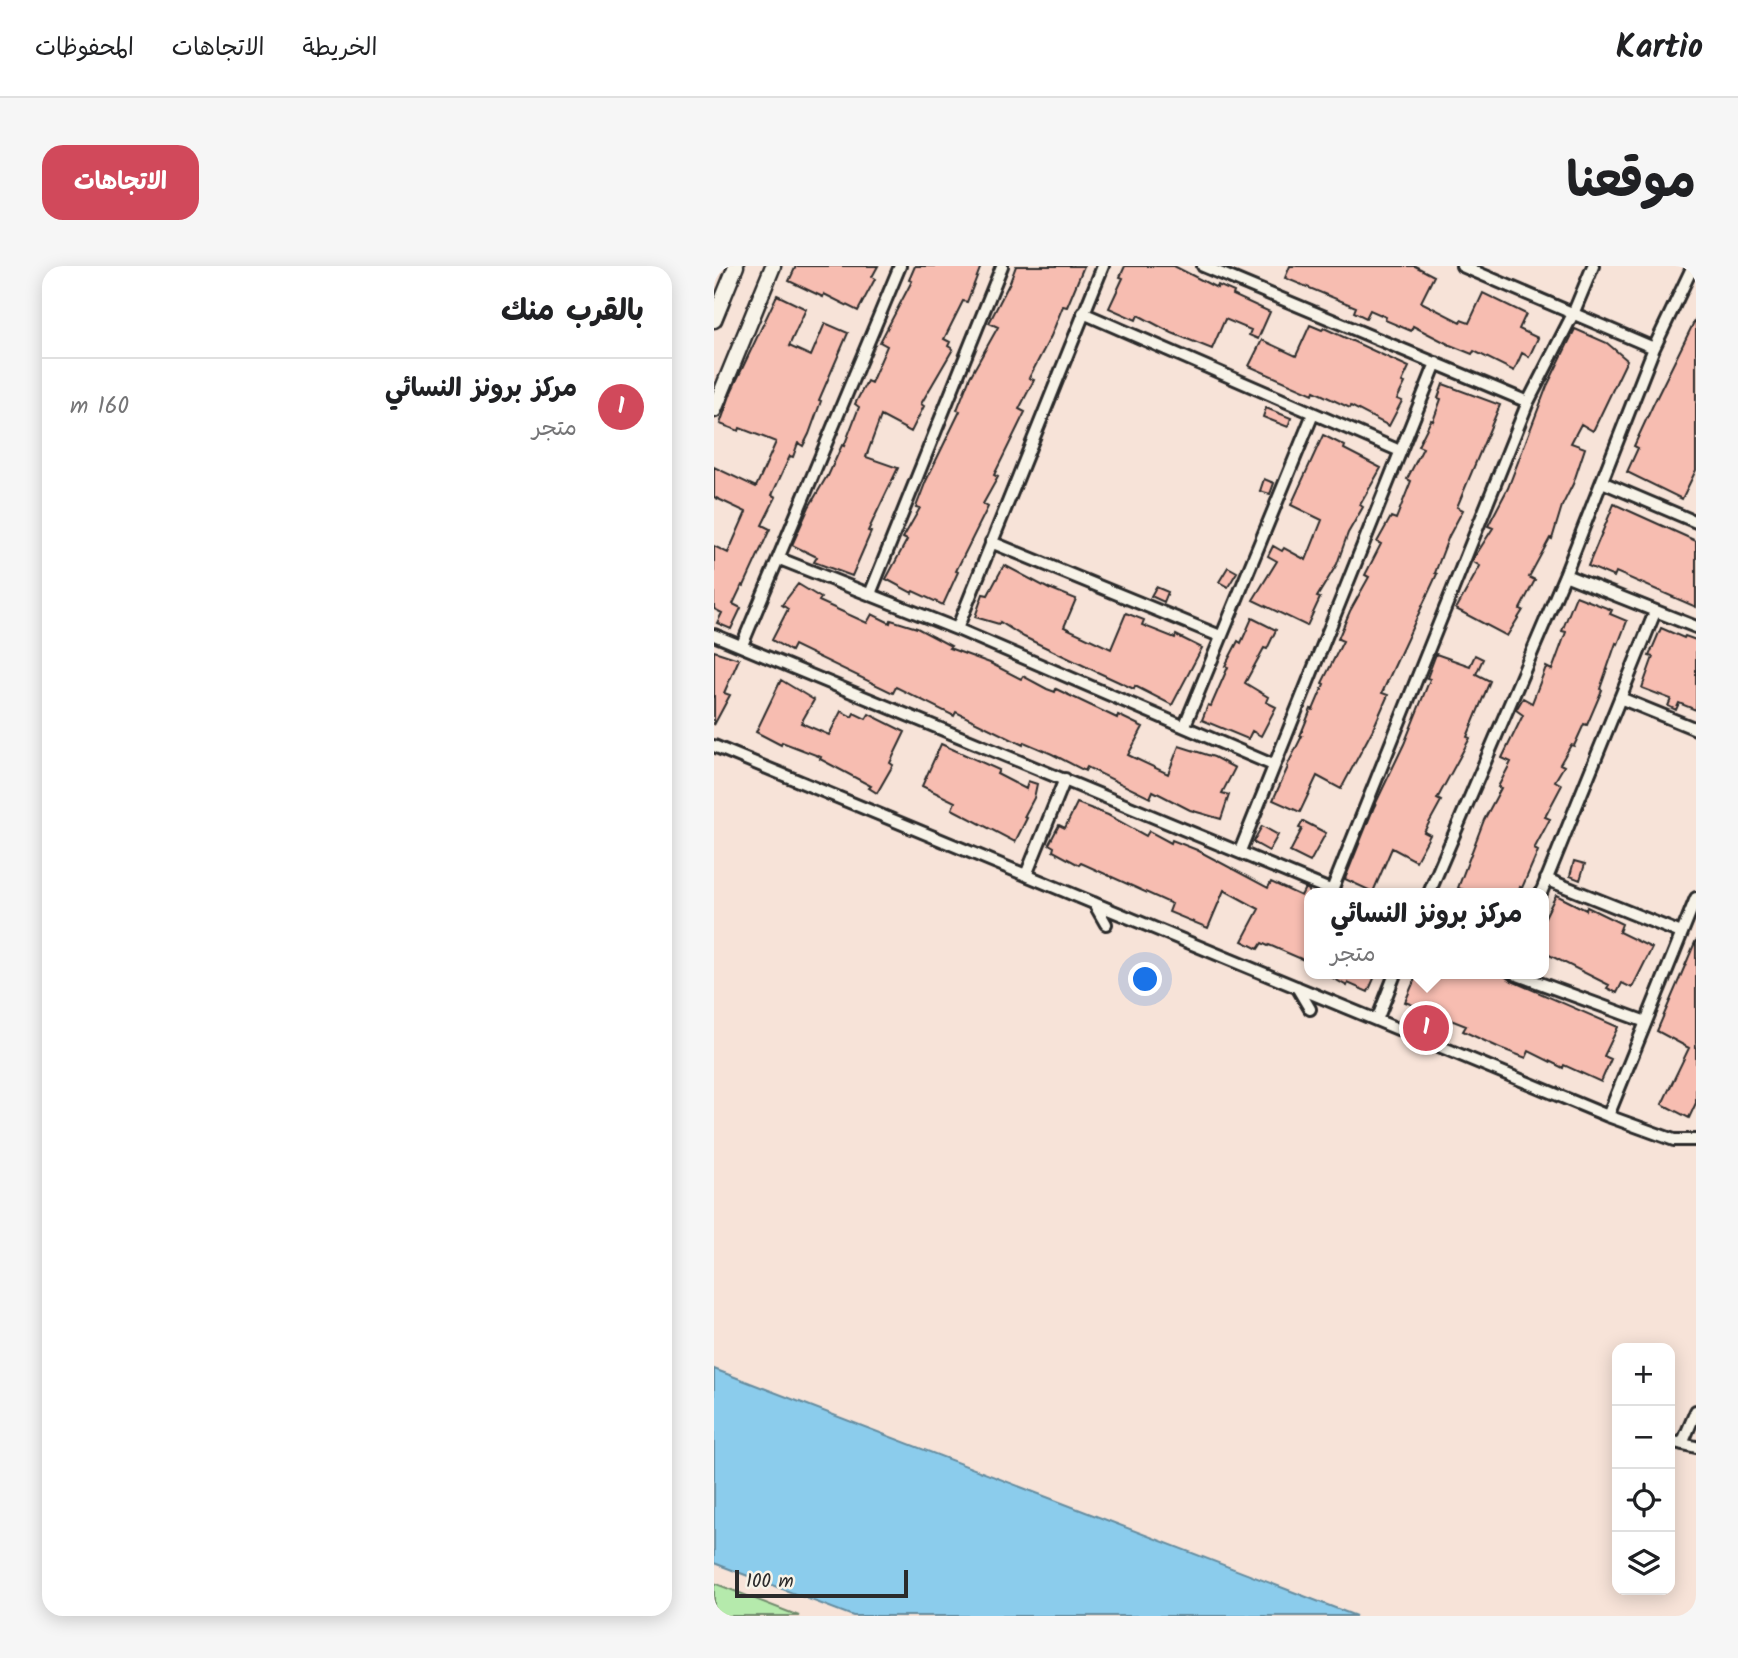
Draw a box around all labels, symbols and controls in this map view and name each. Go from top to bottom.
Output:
text: Kartio [1616,22,1703,75]
text: المحفوظات [35,29,134,68]
text: الاتجاهات [172,29,265,68]
text: الخريطة [303,29,377,68]
text: موقعنا [1566,144,1696,222]
button: الاتجاهات [42,145,199,220]
text: بالقرب منك [501,288,644,336]
text: مركز برونز النسائي [385,368,577,410]
text: 160 m [70,389,129,425]
text: 1 [618,389,624,425]
text: متجر [532,411,577,447]
popup [1304,888,1549,979]
text: مركز برونز النسائي [1331,894,1522,936]
text: متجر [1331,937,1376,973]
your location [1128,962,1162,996]
pin: 1 [1403,1002,1449,1054]
map controls [1612,1343,1675,1595]
button: + [1612,1343,1675,1406]
button: − [1612,1406,1675,1469]
button: locate [1612,1469,1675,1532]
button: layers [1612,1532,1675,1595]
scale bar [735,1567,908,1599]
text: 100 m [746,1567,794,1597]

